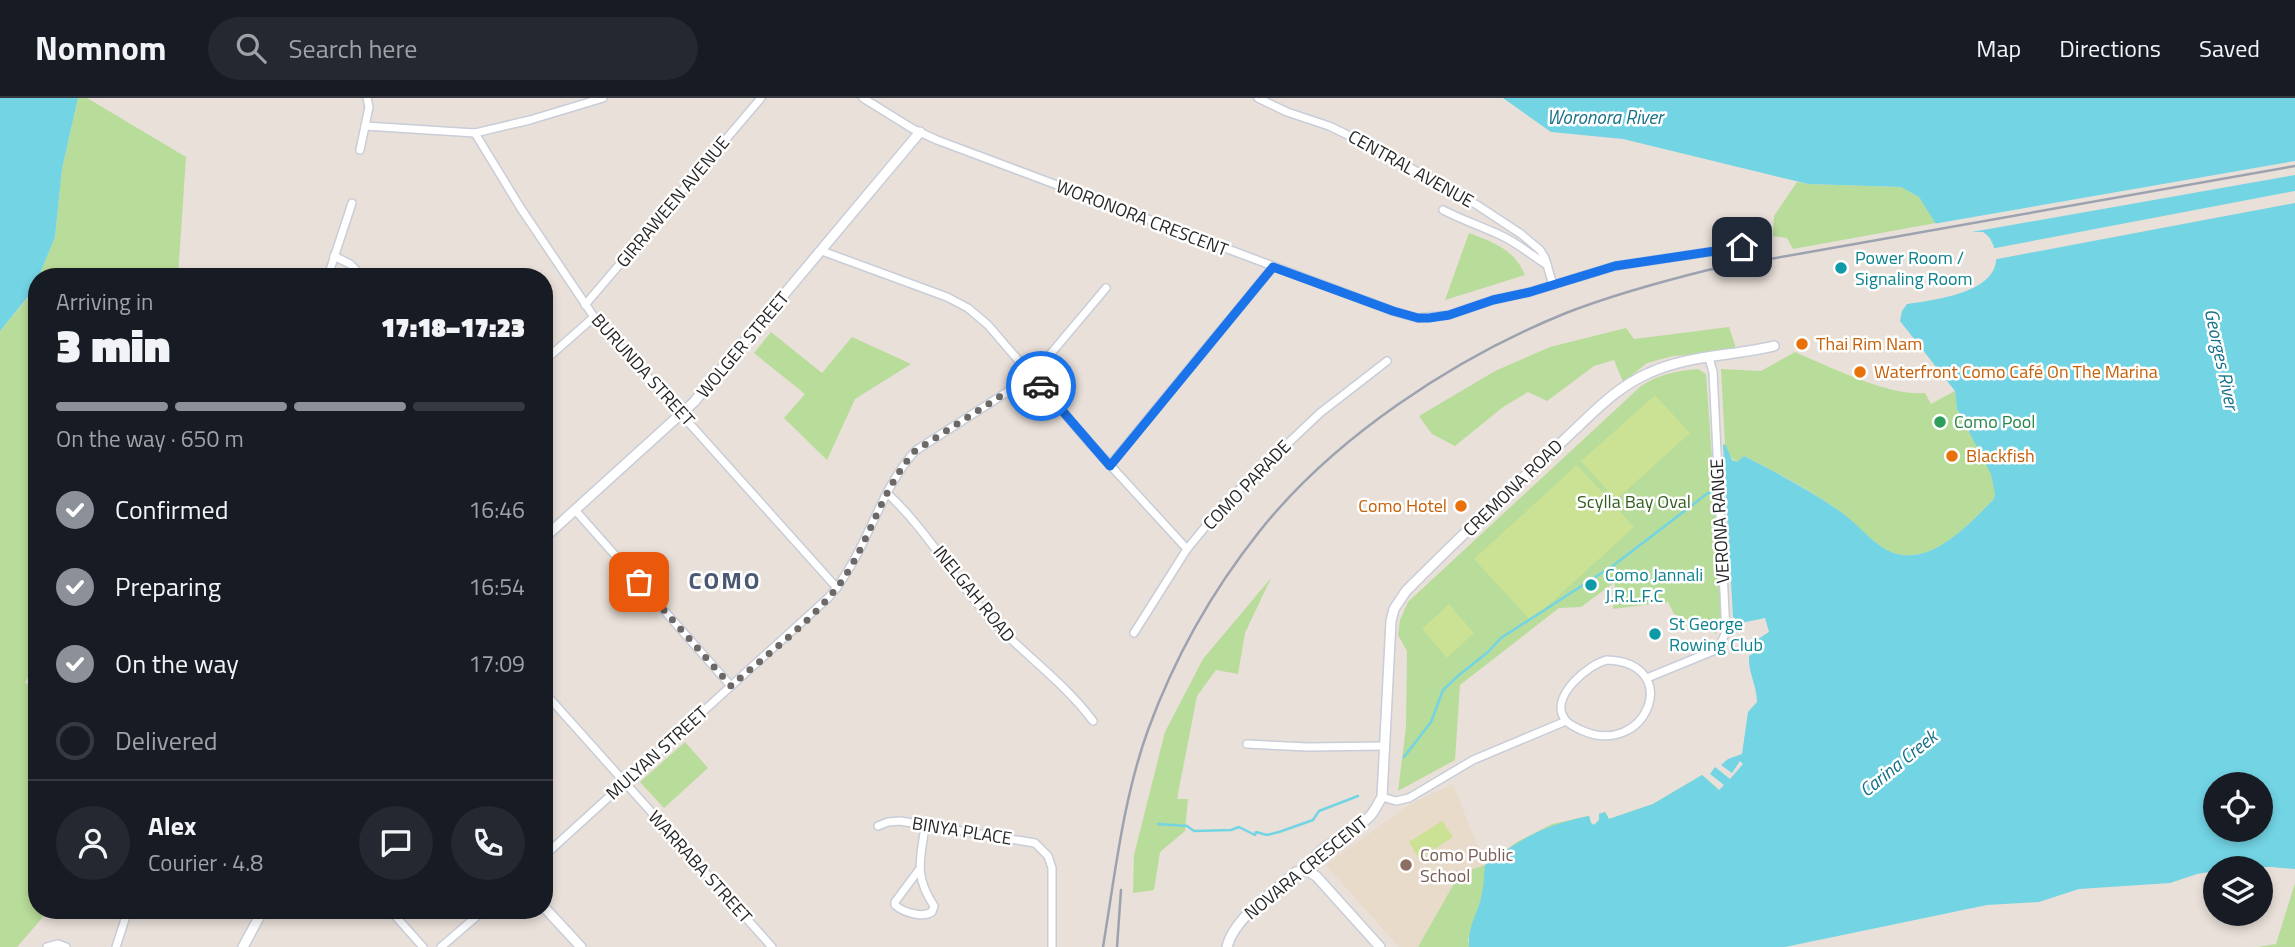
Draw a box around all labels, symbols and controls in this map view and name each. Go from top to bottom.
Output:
search box [208,17,698,80]
text: Nomnom [35,23,166,73]
icon: search [232,29,270,67]
text: Search here [288,29,417,68]
text: Map [1976,30,2021,66]
text: Directions [2059,30,2161,66]
text: Saved [2199,30,2260,66]
water label: Woronora River [1547,102,1665,131]
street label: CENTRAL AVENUE [1343,123,1479,214]
street label: GIRRAWEEN AVENUE [609,130,736,273]
street label: WORONORA CRESCENT [1052,172,1233,263]
pin [1712,217,1772,277]
icon: home [1723,228,1761,266]
place label: Power Room / Signaling Room [1855,244,1973,292]
marker: Power Room / Signaling Room [1833,260,1849,276]
text: Arriving in [56,284,153,319]
street label: WOLGER STREET [690,285,796,404]
water label: Georges River [2198,306,2248,414]
street label: BURUNDA STREET [585,307,702,432]
text: 17:18–17:23 [381,308,525,347]
text: 3 min [56,310,170,380]
place label: Thai Rim Nam [1816,330,1922,357]
marker: Thai Rim Nam [1794,336,1810,352]
courier [1006,351,1076,421]
place label: Waterfront Como Café On The Marina [1874,358,2158,385]
marker: Waterfront Como Café On The Marina [1852,364,1868,380]
icon: car [1022,367,1060,405]
place label: Como Pool [1954,408,2035,435]
marker: Como Pool [1932,414,1948,430]
text: On the way · 650 m [56,421,244,456]
street label: COMO PARADE [1196,433,1297,536]
street label: CREMONA ROAD [1457,433,1569,542]
place label: Blackfish [1966,442,2035,469]
marker: Blackfish [1944,448,1960,464]
street label: VERONA RANGE [1703,458,1736,584]
park label: Scylla Bay Oval [1577,488,1691,515]
text: Confirmed [115,490,229,529]
icon: check [56,491,94,529]
text: 16:46 [468,492,525,527]
place label: Como Hotel [1358,492,1447,519]
marker: Como Hotel [1453,498,1469,514]
street label: INELGAH ROAD [927,539,1022,648]
pin [609,552,669,612]
place label: Como Jannali J.R.L.F.C [1605,561,1703,609]
district label: COMO [689,562,761,598]
icon: bag [620,563,658,601]
text: Preparing [115,567,221,606]
icon: check [56,568,94,606]
text: 16:54 [468,569,525,604]
marker: Como Jannali J.R.L.F.C [1583,577,1599,593]
place label: St George Rowing Club [1669,610,1763,658]
marker: St George Rowing Club [1647,626,1663,642]
text: On the way [115,644,239,683]
icon: check [56,645,94,683]
text: 17:09 [468,646,525,681]
street label: MULYAN STREET [600,699,714,806]
water label: Carina Creek [1852,720,1945,803]
text: Delivered [115,721,218,760]
map controls [2203,772,2273,926]
button: locate [2203,772,2273,842]
street label: WARRABA STREET [642,804,759,930]
button: person [56,806,130,880]
text: Alex [148,806,196,845]
button: chat [359,806,433,880]
button: phone [451,806,525,880]
street label: BINYA PLACE [910,809,1014,852]
street label: NOVARA CRESCENT [1238,809,1374,926]
place label: Como Public School [1420,841,1513,889]
text: Courier · 4.8 [148,845,263,880]
button: layers [2203,856,2273,926]
marker: Como Public School [1398,857,1414,873]

